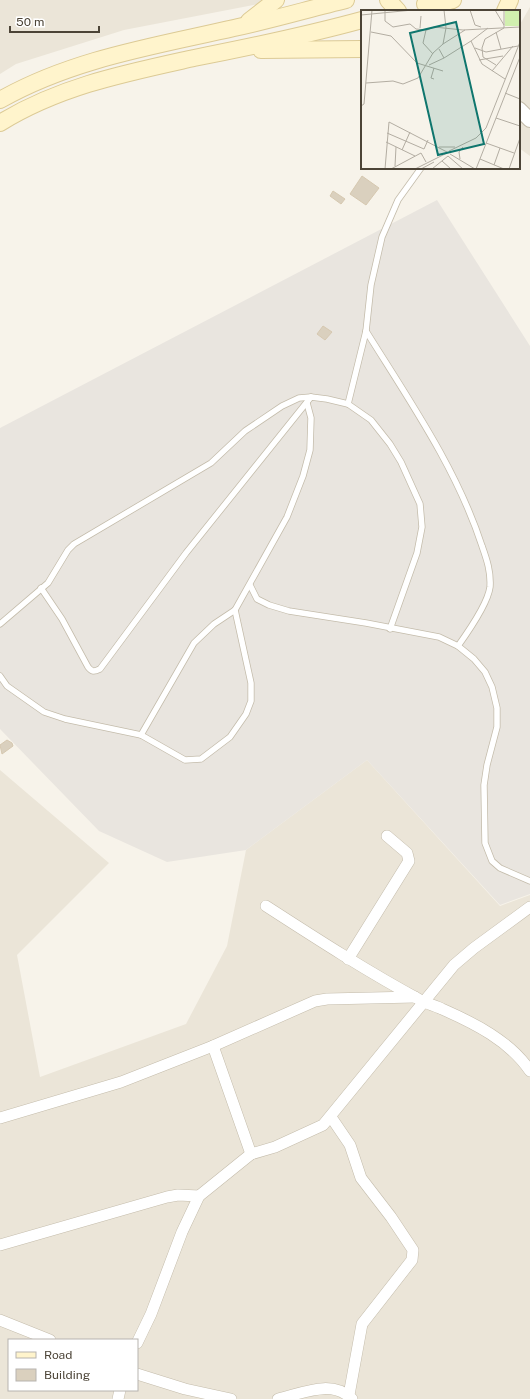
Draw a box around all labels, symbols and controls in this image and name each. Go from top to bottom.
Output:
scale bar [10,8,99,34]
inset map [361,10,520,169]
text: 50 m [16,15,44,29]
legend [8,1339,138,1391]
text: Road [44,1348,72,1362]
text: Building [44,1368,90,1382]

